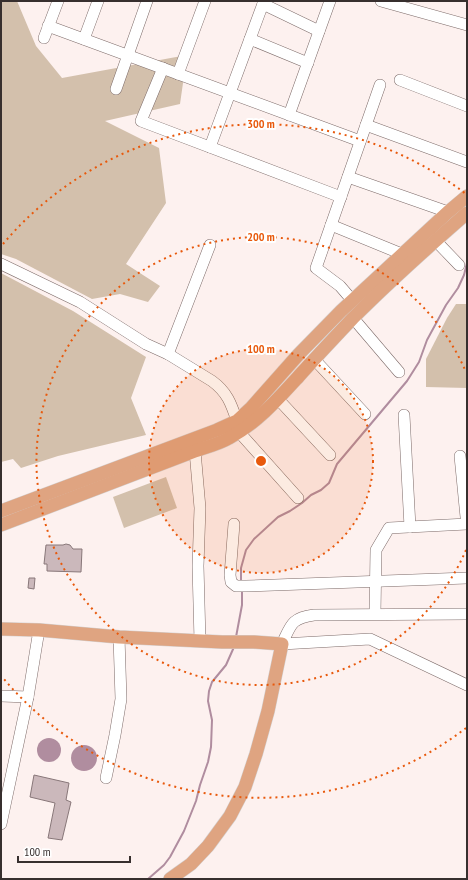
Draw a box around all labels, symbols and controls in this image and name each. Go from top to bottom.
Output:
text: 300 m [247,116,275,131]
text: 200 m [247,229,275,244]
text: 100 m [247,341,275,356]
centre of rings [254,454,268,468]
scale bar [18,838,130,864]
text: 100 m [24,844,51,859]

